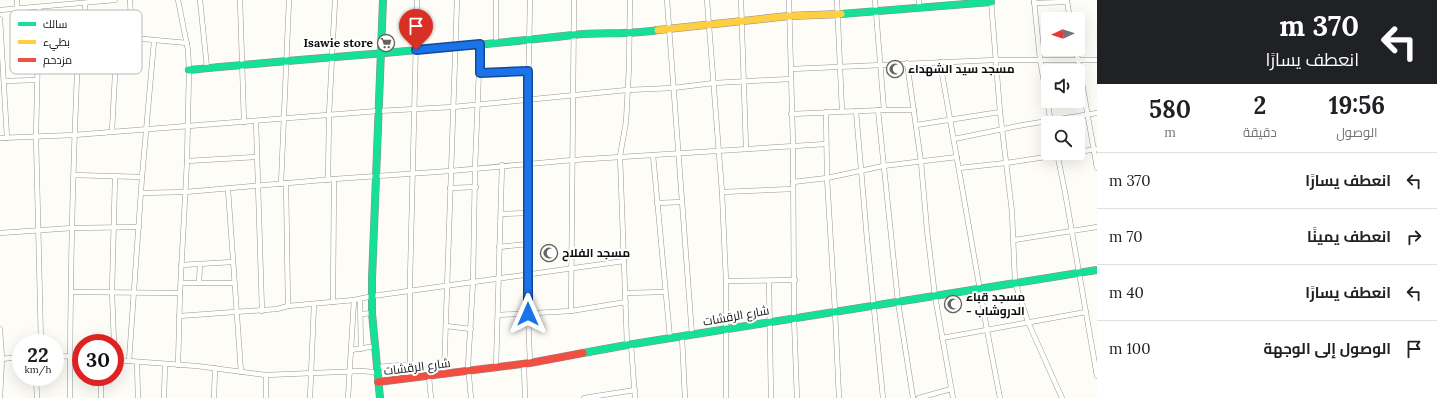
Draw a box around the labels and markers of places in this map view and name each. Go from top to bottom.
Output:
pin [399,9,433,50]
supermarket icon: Isawie store [376,33,396,53]
place label: Isawie store [304,35,374,50]
mosque icon: مسجد سيد الشهداء [885,59,905,79]
place label: مسجد سيد الشهداء [908,61,1015,77]
mosque icon: مسجد الفلاح [539,243,559,263]
place label: مسجد الفلاح [562,245,630,262]
place label: مسجد قباء - الدروشاب [966,289,1025,319]
mosque icon: مسجد قباء - الدروشاب [943,294,963,314]

